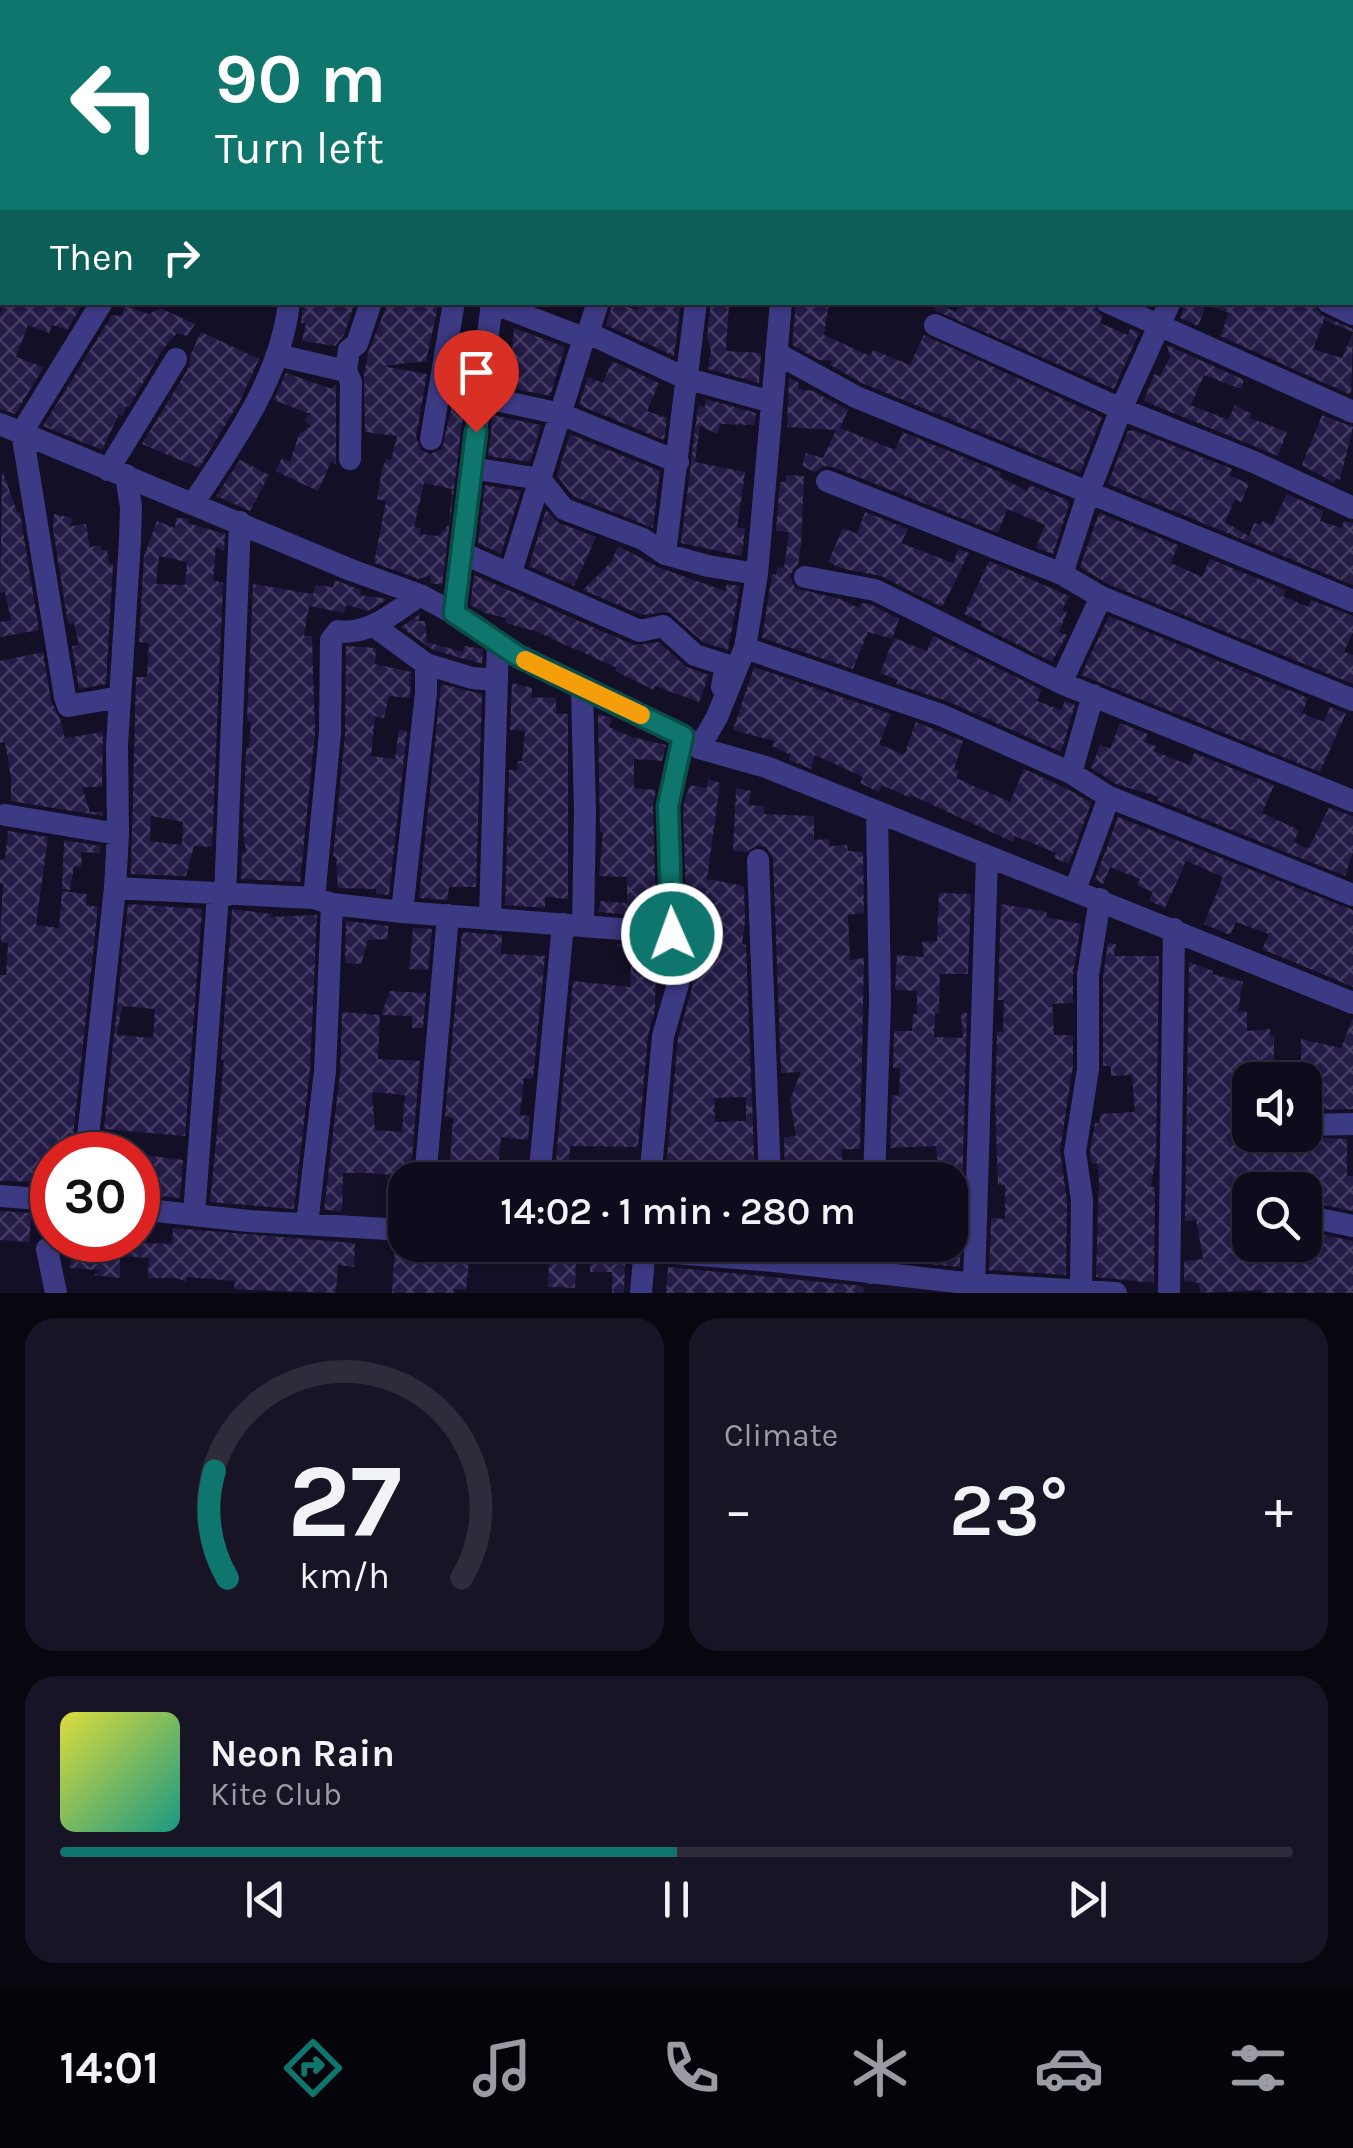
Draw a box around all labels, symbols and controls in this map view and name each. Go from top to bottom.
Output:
text: 90 m [215,38,386,120]
icon: left [50,40,180,170]
text: Turn left [215,122,384,174]
icon: right [154,230,209,285]
text: Then [50,235,134,280]
pin [434,330,519,433]
icon: arrive [449,345,504,400]
position arrow [620,882,724,986]
map controls [1232,1062,1322,1262]
button: sound [1232,1062,1322,1152]
speed limit sign: 30 [30,1132,160,1262]
button: search [1232,1172,1322,1262]
text: 14:02 · 1 min · 280 m [500,1189,856,1234]
text: Climate [724,1417,838,1454]
text: 27 [287,1441,402,1562]
text: 23° [949,1466,1068,1554]
text: − [724,1478,753,1542]
text: + [1264,1478,1293,1542]
text: km/h [299,1555,390,1597]
text: Neon Rain [210,1731,395,1776]
text: Kite Club [210,1776,342,1813]
icon: previous [238,1872,293,1927]
icon: pause [649,1872,704,1927]
icon: next [1060,1872,1115,1927]
icon: directions [278,2033,348,2103]
icon: music [467,2033,537,2103]
icon: phone [656,2033,726,2103]
icon: climate [845,2033,915,2103]
icon: car [1034,2033,1104,2103]
icon: filters [1223,2033,1293,2103]
text: 14:01 [60,2042,159,2094]

